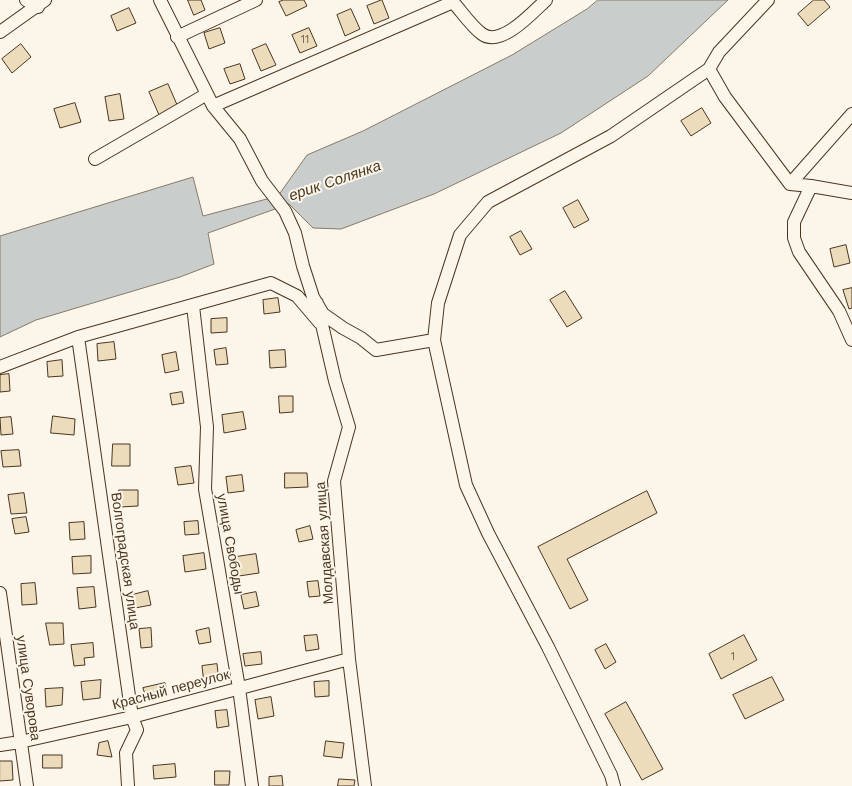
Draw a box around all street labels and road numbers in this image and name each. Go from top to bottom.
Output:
street label: Молдавская улица [312,481,338,605]
street label: Волгоградская улица [107,491,143,631]
street label: улица Свободы [213,492,247,596]
street label: улица Суворова [12,634,44,742]
street label: Красный переулок [110,666,232,714]

